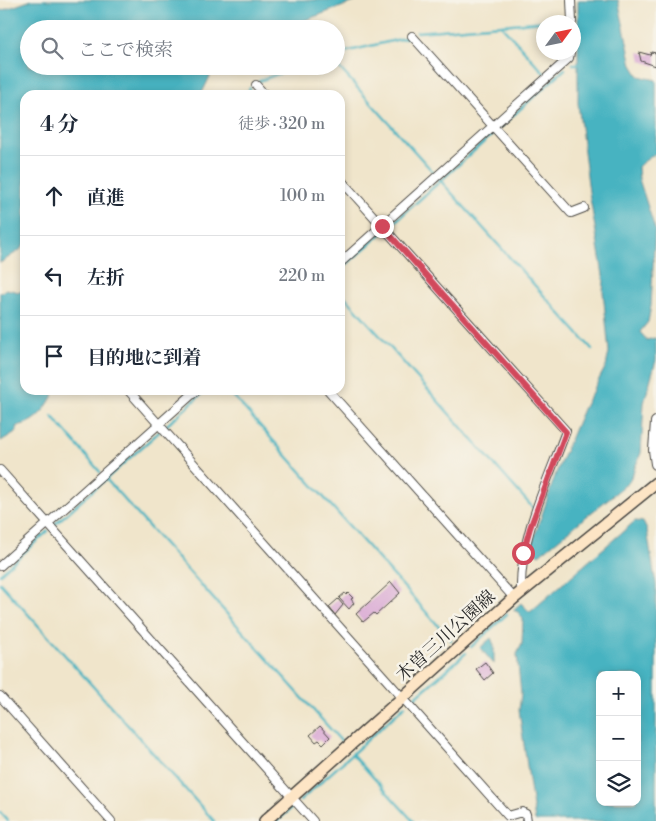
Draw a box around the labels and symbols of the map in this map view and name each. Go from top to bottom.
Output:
north arrow [536,15,581,60]
route end [371,215,394,238]
route start [512,542,535,565]
street label: 木曽三川公園線 [391,585,501,687]

